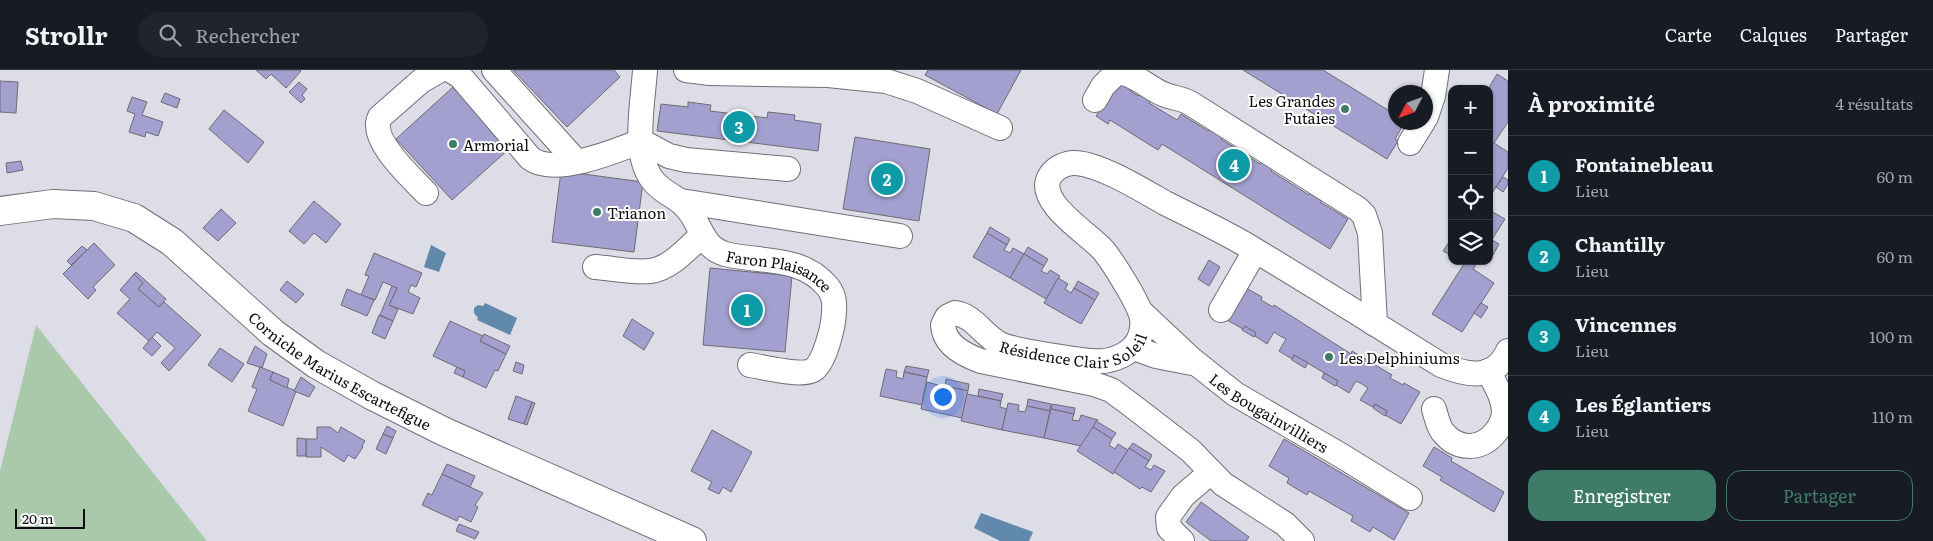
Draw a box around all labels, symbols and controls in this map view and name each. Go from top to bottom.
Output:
search box [138,12,488,57]
text: Strollr [25,17,108,52]
icon: search [156,21,184,49]
text: Rechercher [196,21,299,49]
text: Carte [1665,21,1712,48]
text: Calques [1740,21,1807,48]
text: Partager [1835,21,1908,48]
north arrow [1388,85,1433,130]
map controls [1448,85,1493,265]
button: + [1448,85,1493,130]
text: À proximité [1528,87,1655,118]
place label: Les Grandes Futaies [1249,89,1335,129]
text: 4 résultats [1835,91,1913,115]
marker: Les Grandes Futaies [1339,103,1351,115]
pin: 3 [723,108,755,146]
button: − [1448,130,1493,175]
place label: Armorial [463,133,529,156]
marker: Armorial [447,138,459,150]
pin: 4 [1218,146,1250,184]
text: Fontainebleau [1575,150,1713,178]
pin: 2 [871,160,903,198]
text: 1 [1541,164,1547,188]
text: 60 m [1876,164,1913,188]
button: locate [1448,175,1493,220]
text: Lieu [1575,178,1609,202]
place label: Trianon [607,201,666,224]
marker: Trianon [591,206,603,218]
button: layers [1448,220,1493,265]
text: Chantilly [1575,230,1665,258]
street label: Faron Plaisance [724,243,838,297]
text: 2 [1540,244,1548,268]
text: 60 m [1876,244,1913,268]
text: Lieu [1575,258,1609,282]
pin: 1 [731,291,763,329]
street label: Corniche Marius Escartefigue [244,305,436,435]
text: Vincennes [1575,310,1676,338]
text: 3 [1540,324,1548,348]
text: 100 m [1869,324,1913,348]
street label: Résidence Clair Soleil [997,330,1152,373]
text: Lieu [1575,338,1609,362]
place label: Les Delphiniums [1339,346,1460,369]
marker: Les Delphiniums [1323,351,1335,363]
street label: Les Bougainvilliers [1205,367,1333,458]
your location [930,384,956,410]
text: Les Églantiers [1575,390,1711,418]
text: 4 [1539,404,1549,428]
text: 110 m [1872,404,1913,428]
text: Lieu [1575,418,1609,442]
button: Enregistrer [1528,470,1716,521]
button: Partager [1726,470,1913,521]
scale bar [15,506,85,529]
text: 20 m [22,508,54,528]

